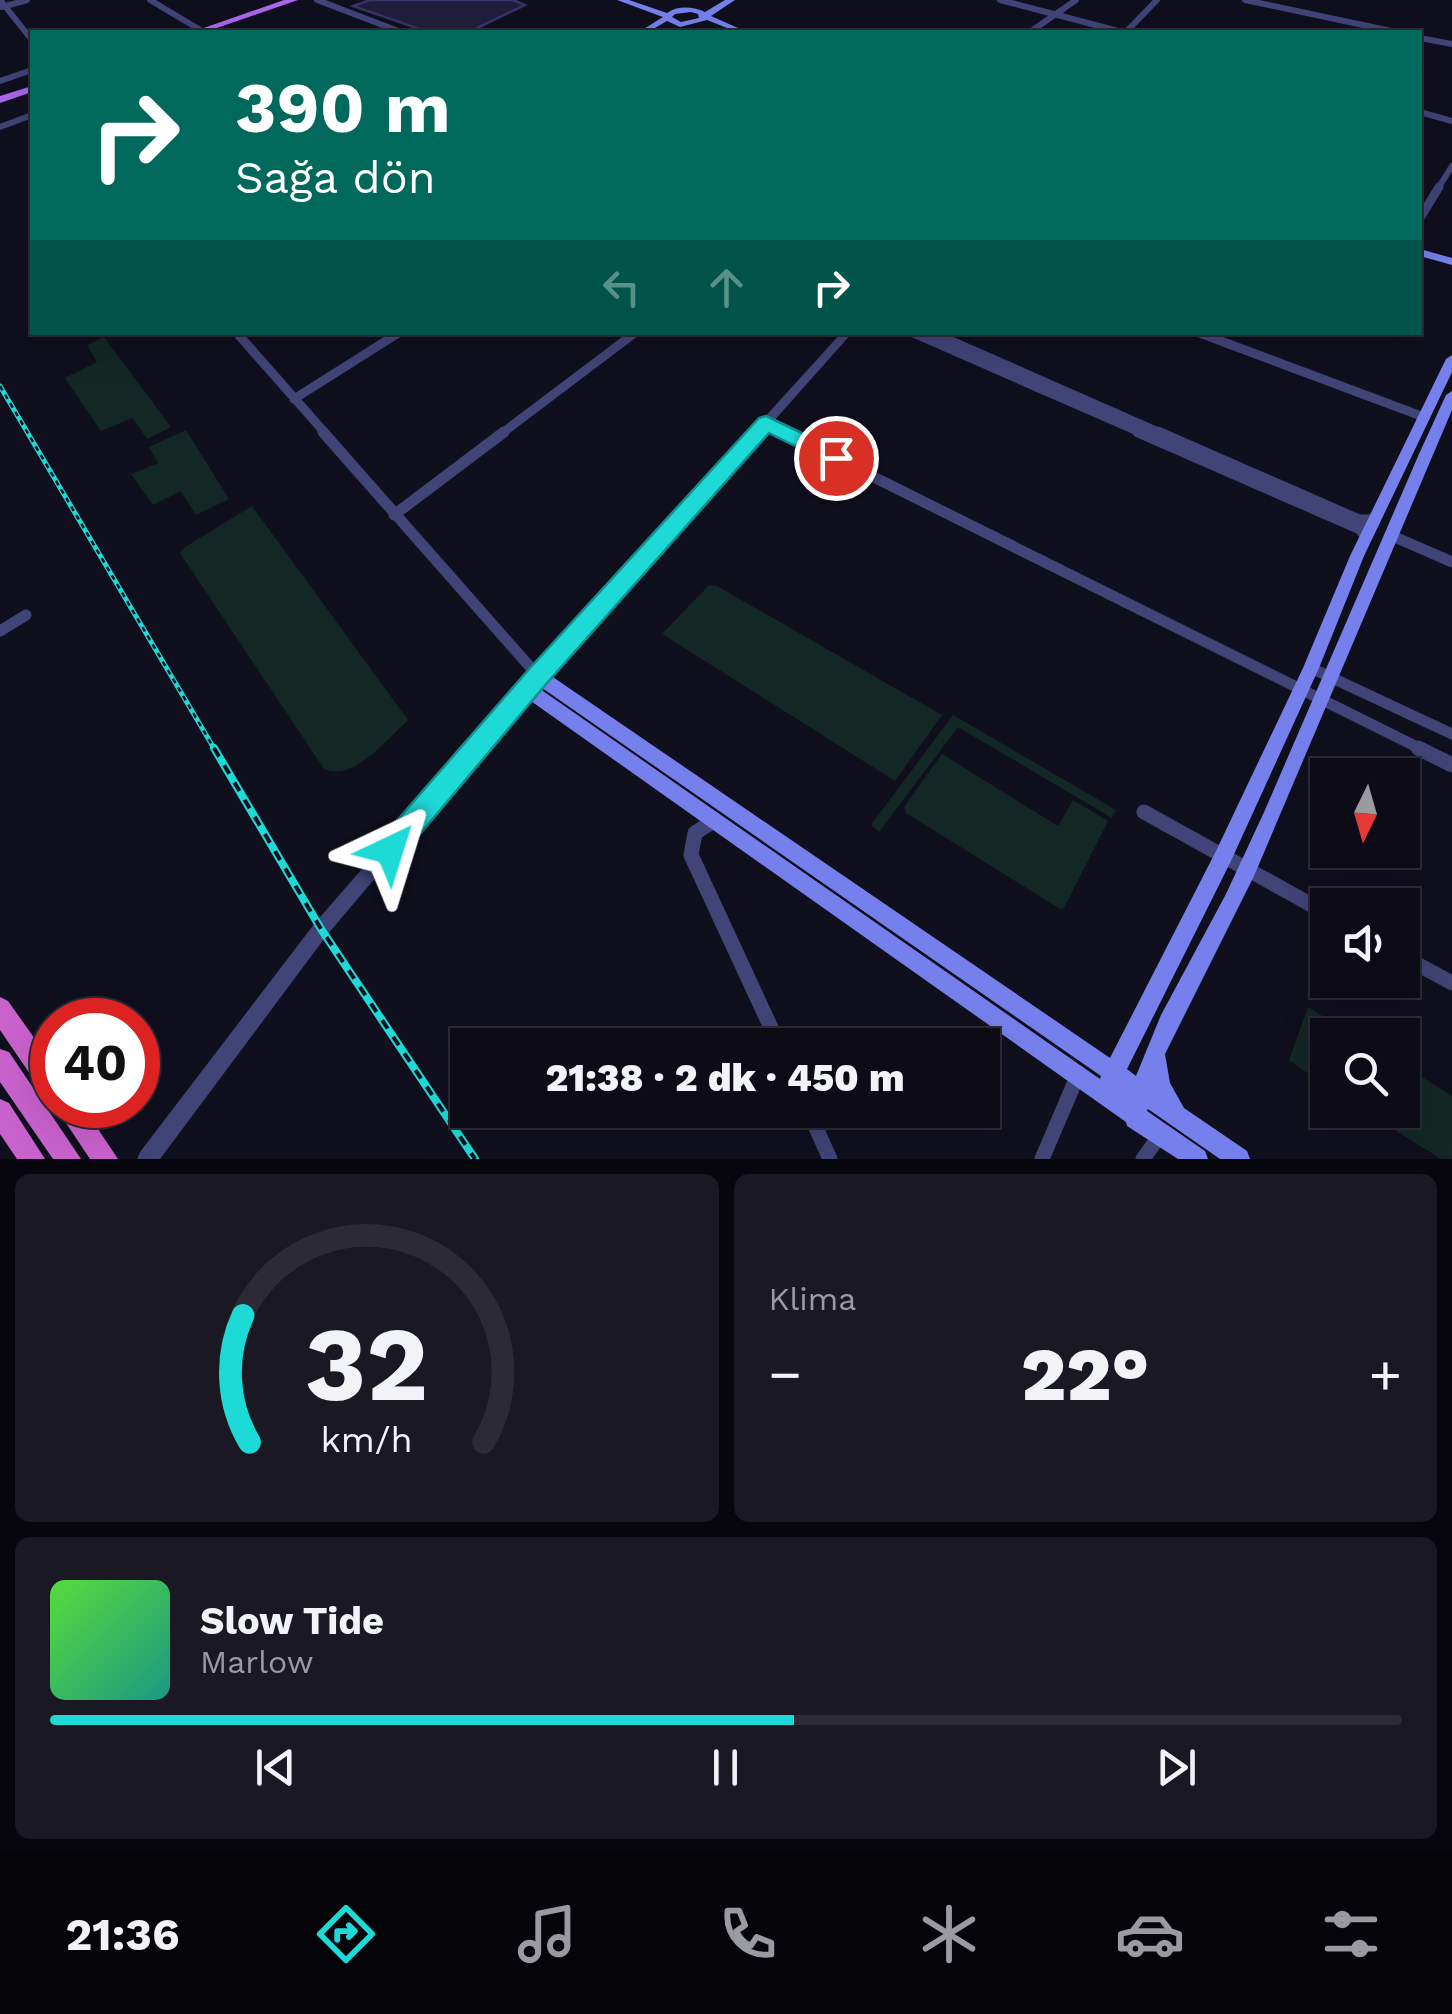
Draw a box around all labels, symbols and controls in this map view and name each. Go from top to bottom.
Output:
text: 390 m [235,67,451,149]
icon: right [70,70,200,200]
text: Sağa dön [235,151,436,204]
icon: left [594,260,649,315]
icon: ahead [699,260,754,315]
icon: right [804,260,859,315]
pin [794,416,879,501]
icon: arrive [809,431,864,486]
north arrow [1310,758,1420,868]
map controls [1310,758,1420,1128]
position arrow [338,798,442,902]
button: sound [1310,888,1420,998]
speed limit sign: 40 [30,998,160,1128]
button: search [1310,1018,1420,1128]
text: 21:38 · 2 dk · 450 m [545,1056,905,1100]
text: Klima [769,1280,856,1318]
text: 32 [305,1303,429,1425]
text: 22° [1021,1330,1149,1418]
text: − [769,1342,802,1406]
text: + [1369,1342,1402,1406]
text: km/h [321,1419,413,1461]
text: Slow Tide [200,1599,384,1643]
text: Marlow [200,1643,314,1681]
icon: previous [248,1740,303,1795]
icon: pause [698,1740,753,1795]
icon: next [1149,1740,1204,1795]
icon: directions [311,1899,381,1969]
icon: music [512,1899,582,1969]
icon: phone [713,1899,783,1969]
icon: climate [914,1899,984,1969]
icon: car [1115,1899,1185,1969]
icon: filters [1316,1899,1386,1969]
text: 21:36 [66,1908,180,1961]

